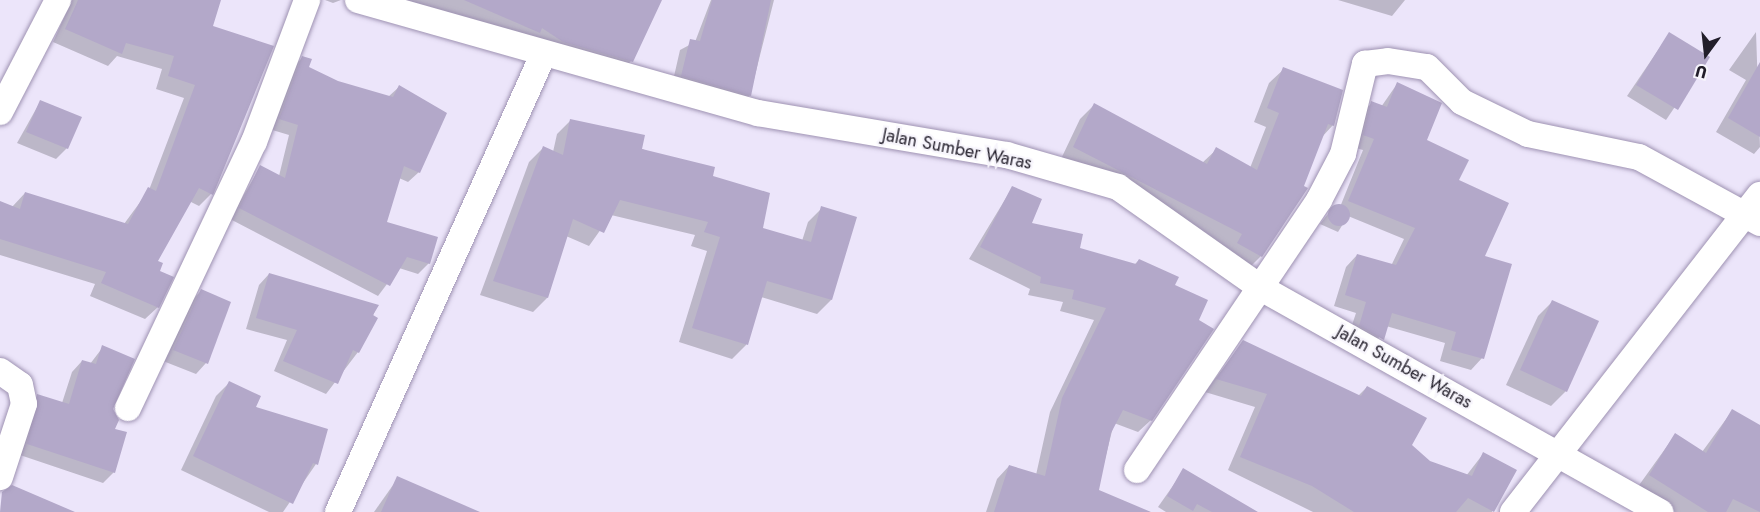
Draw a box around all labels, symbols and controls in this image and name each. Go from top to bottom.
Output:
north arrow [1676,24,1736,84]
text: U [1693,59,1710,84]
street label: Jalan Sumber Waras [880,124,1034,174]
street label: Jalan Sumber Waras [1332,321,1476,413]

